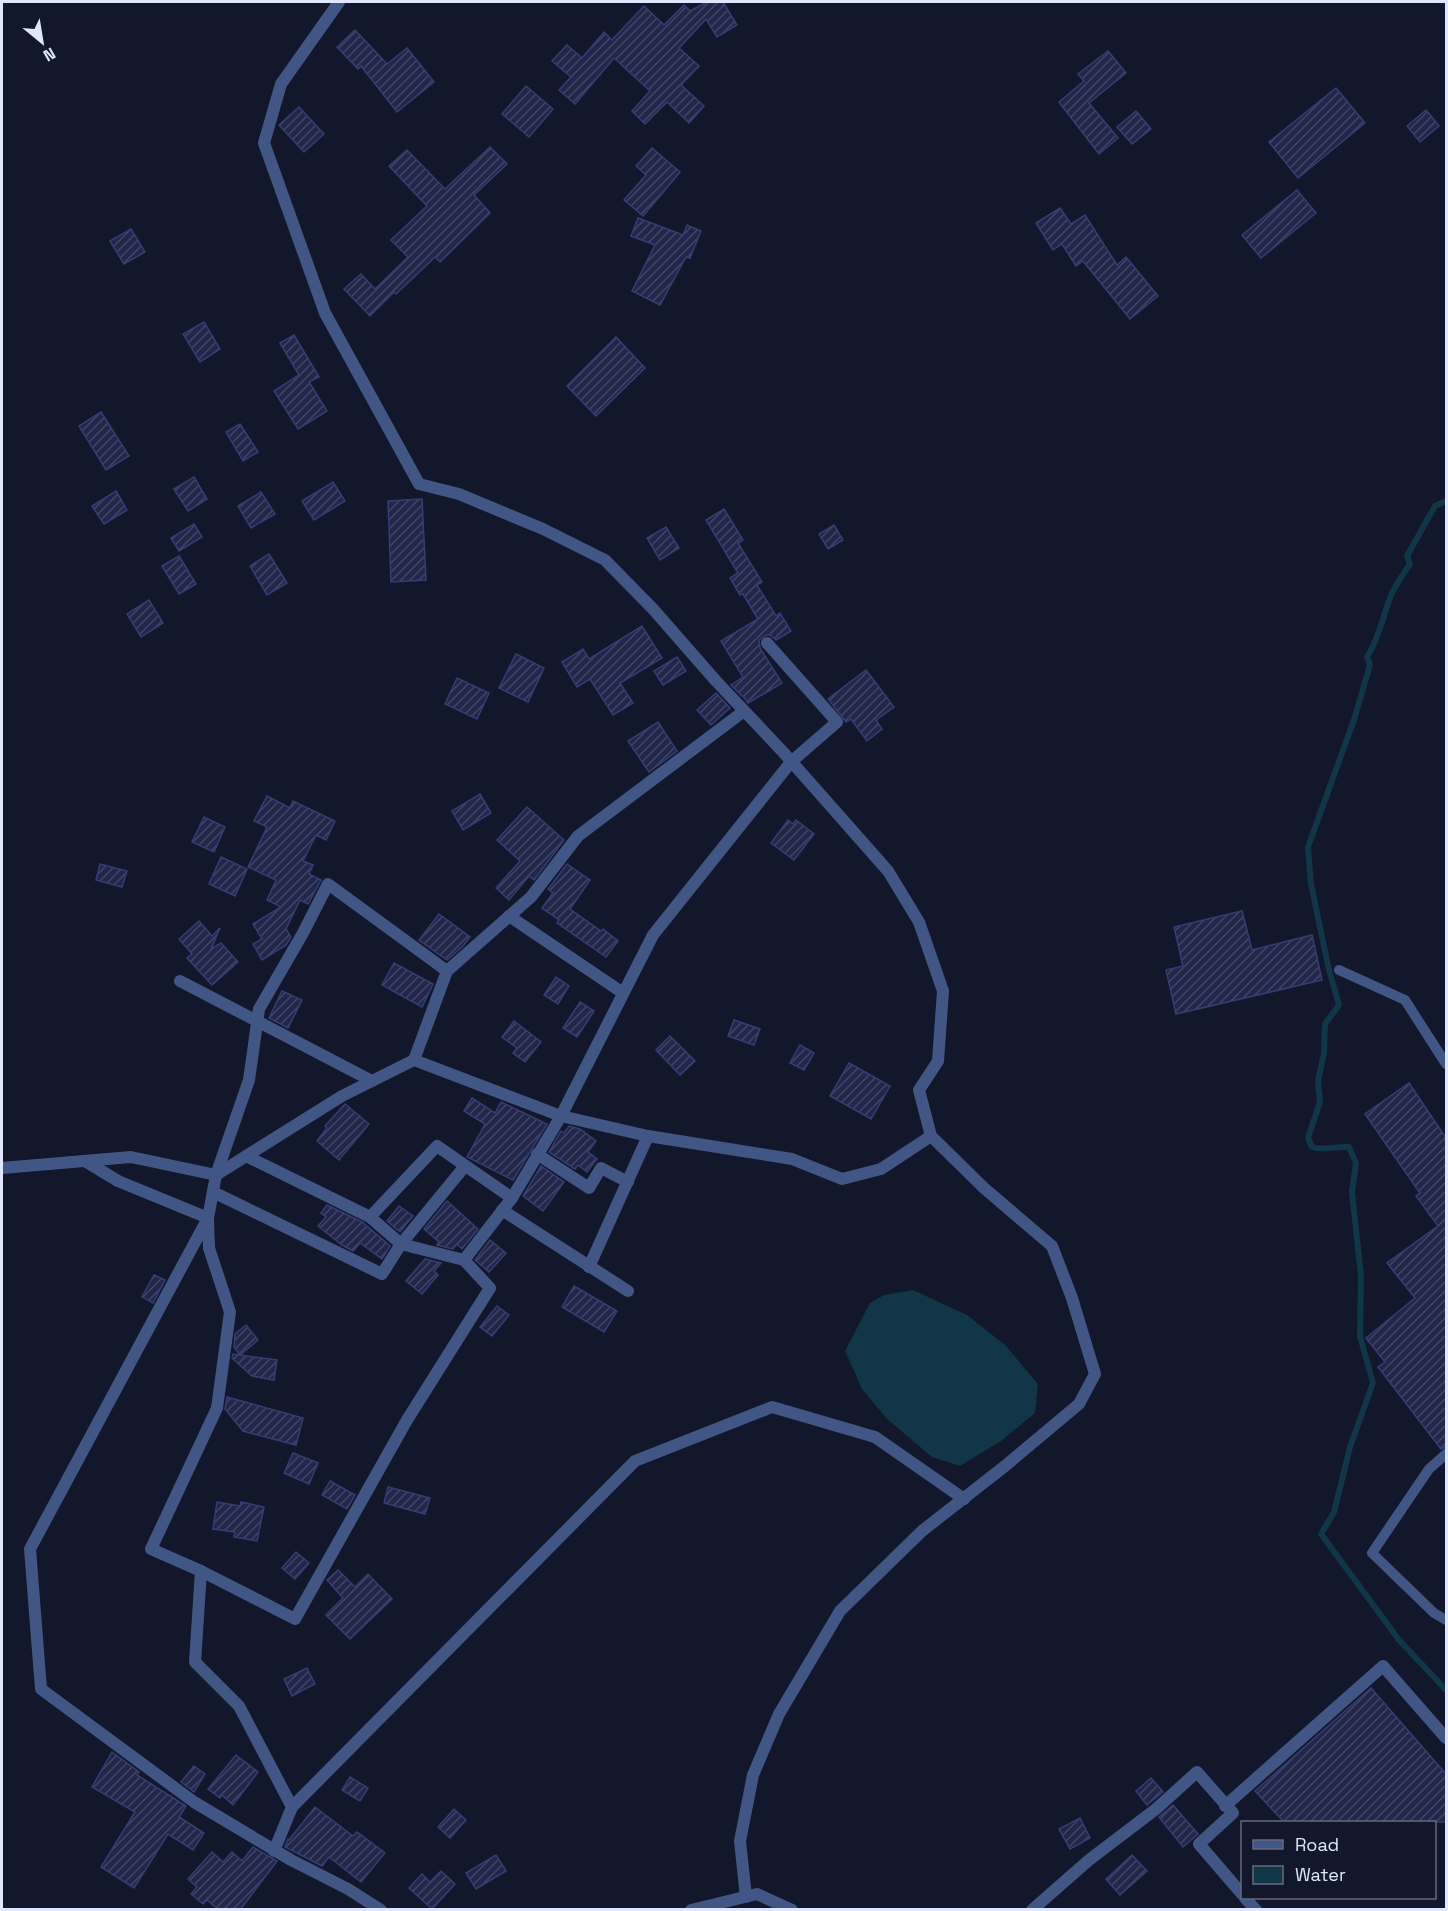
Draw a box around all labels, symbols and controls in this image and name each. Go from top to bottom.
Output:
north arrow [12,12,72,72]
text: N [39,43,59,66]
legend [1241,1821,1436,1899]
text: Road [1295,1833,1339,1856]
text: Water [1295,1863,1346,1886]

